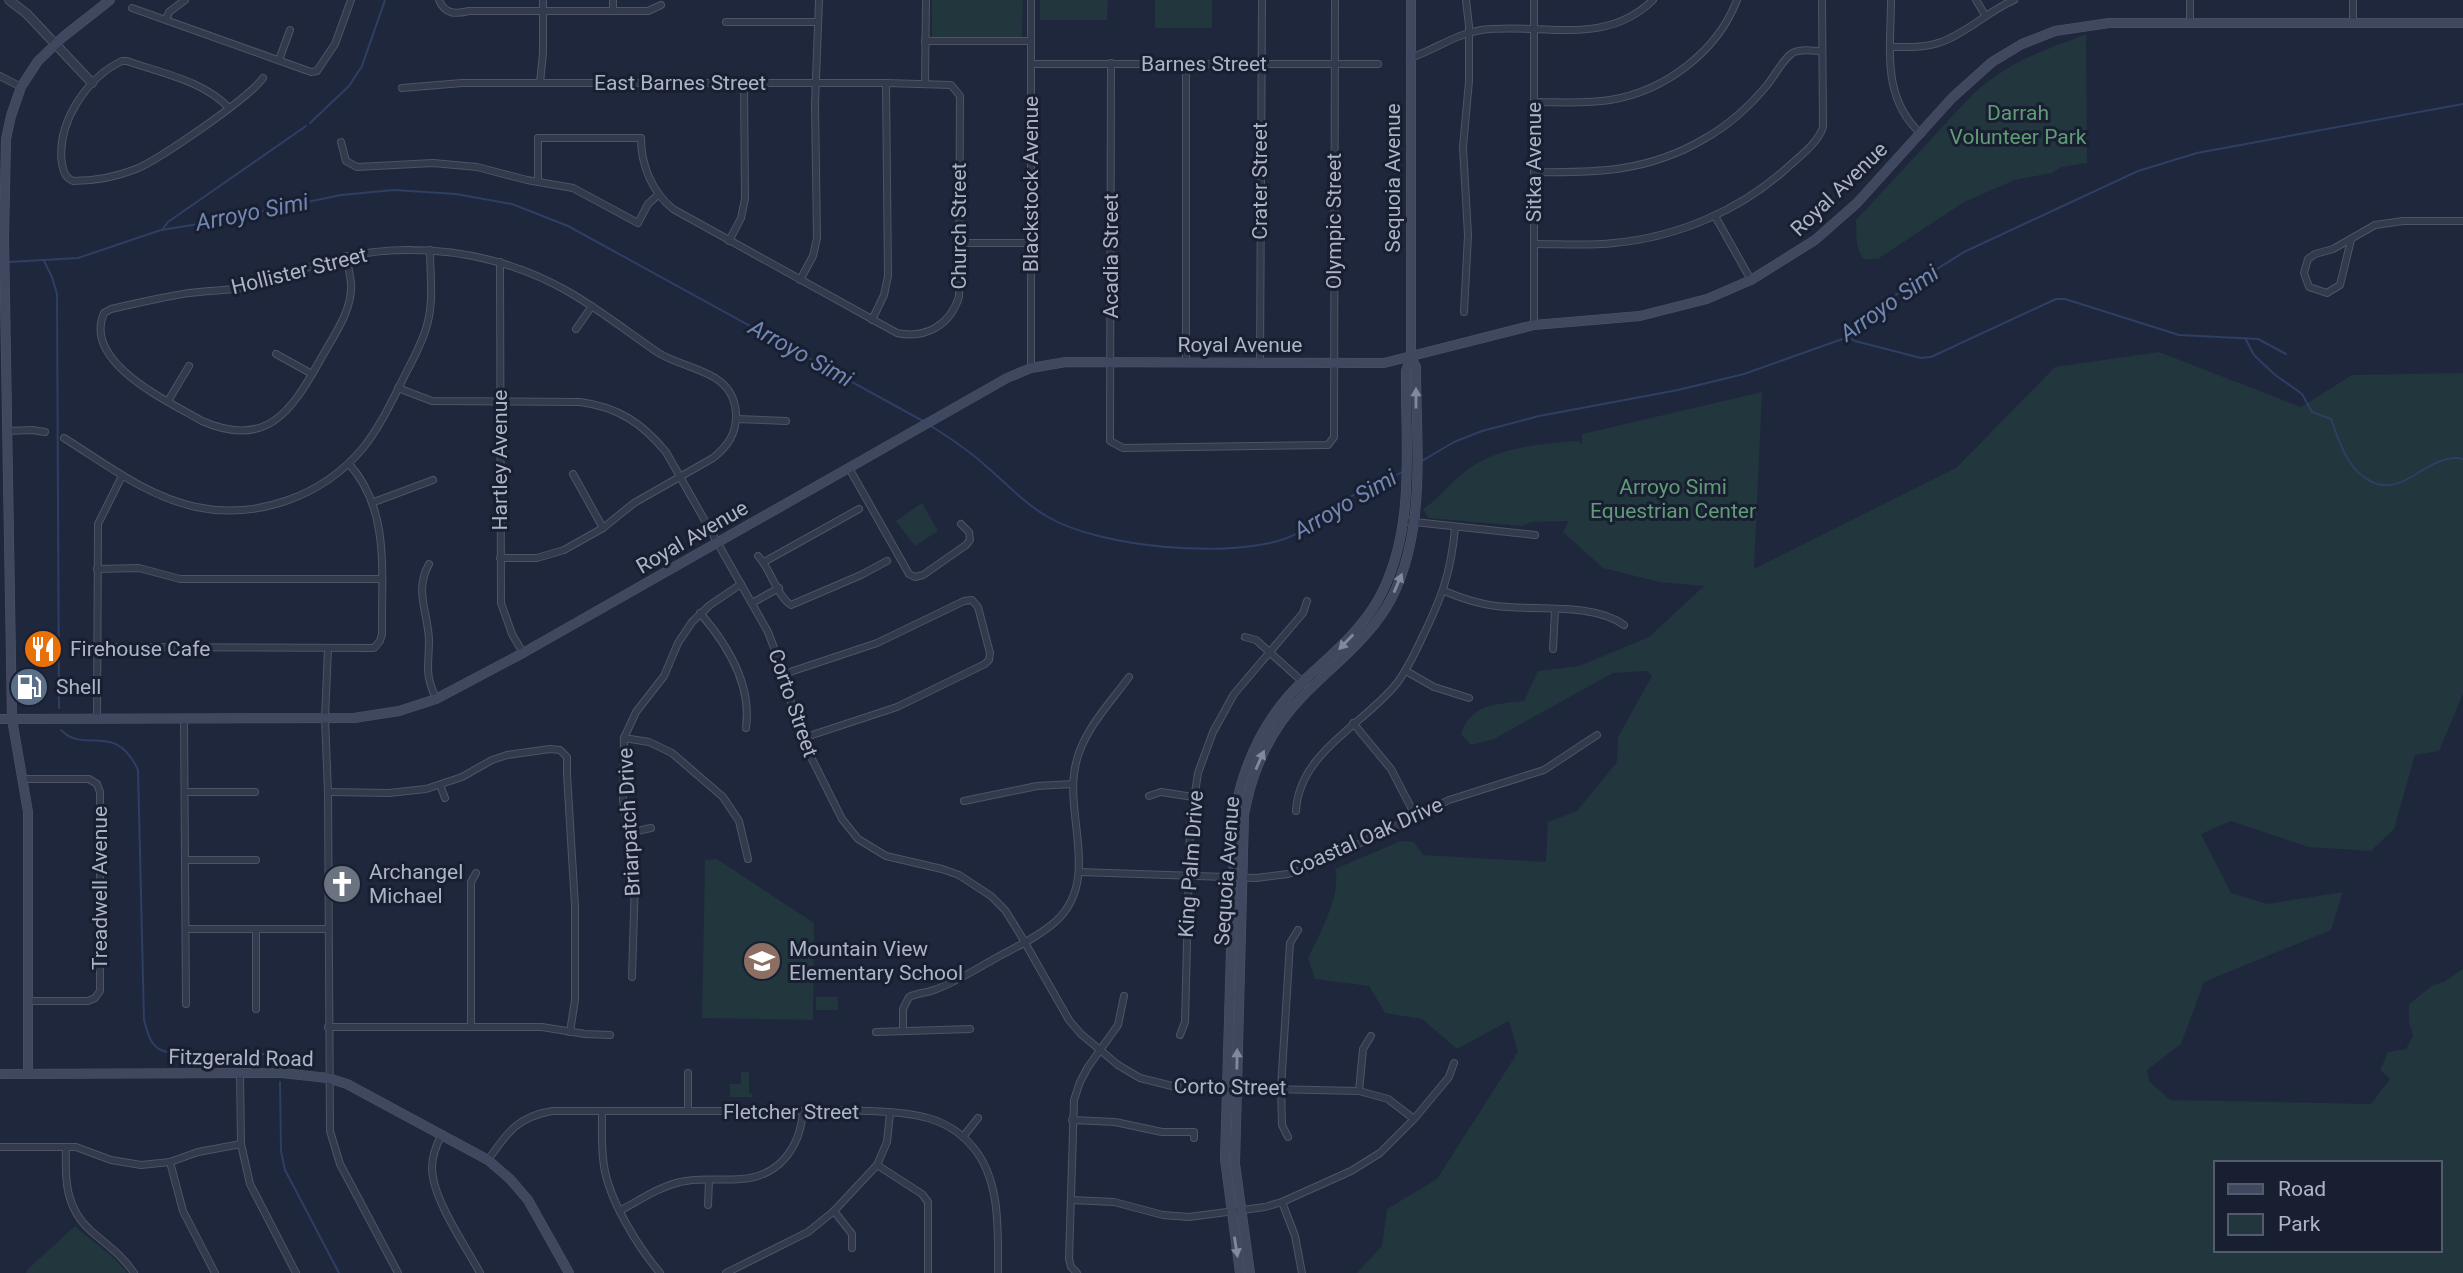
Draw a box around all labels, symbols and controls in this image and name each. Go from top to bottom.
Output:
street label: Barnes Street [1141,52,1267,76]
street label: East Barnes Street [594,71,766,95]
street label: Blackstock Avenue [1019,96,1043,272]
park label: Darrah Volunteer Park [1950,101,2087,149]
street label: Sitka Avenue [1522,102,1546,222]
street label: Sequoia Avenue [1381,103,1405,253]
street label: Crater Street [1248,122,1272,240]
street label: Royal Avenue [1786,137,1892,241]
street label: Olympic Street [1322,153,1346,289]
street label: Church Street [947,162,971,289]
water label: Arroyo Simi [192,188,311,237]
street label: Acadia Street [1099,193,1123,319]
street label: Hollister Street [229,243,369,299]
water label: Arroyo Simi [1834,259,1944,348]
water label: Arroyo Simi [743,313,858,393]
street label: Royal Avenue [1178,333,1302,357]
one-way arrow [1410,387,1422,409]
street label: Hartley Avenue [488,390,512,530]
water label: Arroyo Simi [1288,464,1402,545]
park label: Arroyo Simi Equestrian Center [1590,475,1756,523]
street label: Royal Avenue [632,495,752,579]
one-way arrow [1392,572,1403,593]
restaurant icon: Firehouse Cafe [22,628,64,670]
one-way arrow [1338,633,1354,650]
place label: Firehouse Cafe [70,637,210,661]
street label: Corto Street [763,646,823,760]
fuel station icon: Shell [8,666,50,708]
place label: Shell [56,675,101,699]
street label: Briarpatch Drive [613,747,645,897]
one-way arrow [1255,750,1266,771]
street label: King Palm Drive [1174,790,1208,938]
street label: Coastal Oak Drive [1286,792,1446,882]
street label: Sequoia Avenue [1210,796,1244,946]
street label: Treadwell Avenue [88,806,112,970]
place label: Archangel Michael [369,860,463,908]
church icon: Archangel Michael [321,863,363,905]
place label: Mountain View Elementary School [789,937,963,985]
school or university icon: Mountain View Elementary School [741,940,783,982]
street label: Fitzgerald Road [168,1045,314,1071]
one-way arrow [1231,1048,1242,1070]
street label: Corto Street [1174,1074,1287,1100]
street label: Fletcher Street [723,1100,859,1124]
legend [2214,1161,2442,1252]
text: Road [2278,1177,2326,1201]
text: Park [2278,1212,2321,1236]
one-way arrow [1231,1236,1242,1258]

